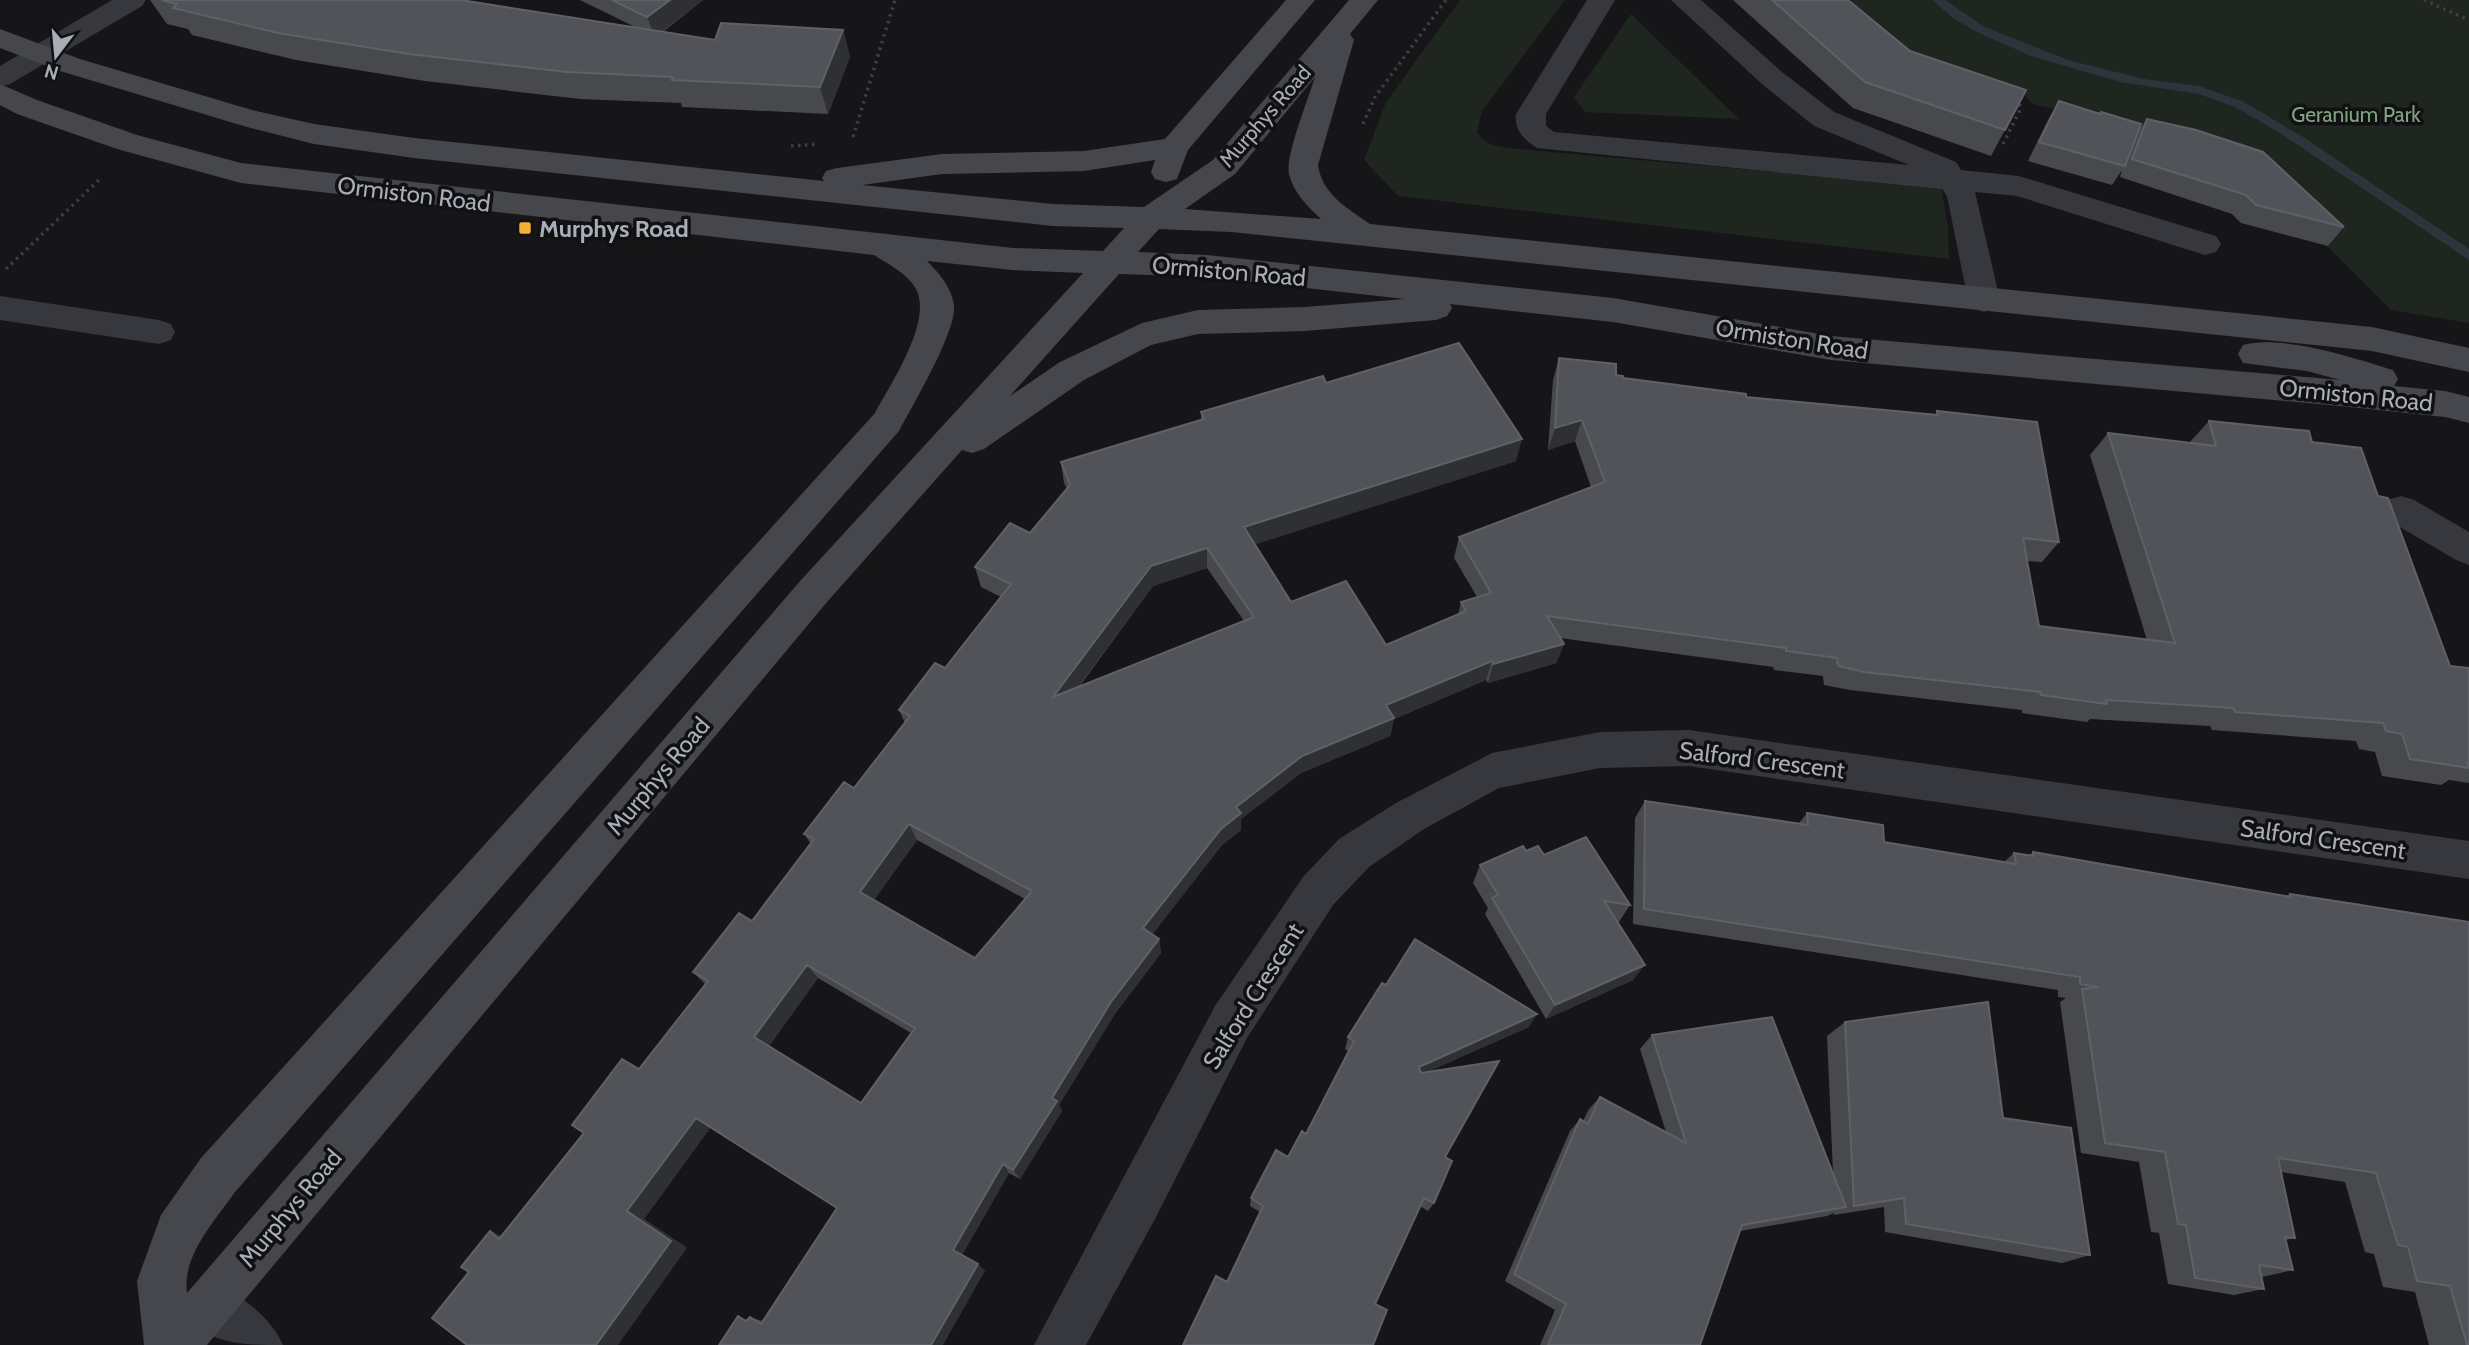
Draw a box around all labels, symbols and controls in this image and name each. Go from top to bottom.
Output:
north arrow [21,21,91,91]
text: N [42,59,61,85]
street label: Murphys Road [1214,60,1316,172]
park label: Geranium Park [2291,102,2421,127]
street label: Ormiston Road [336,170,492,218]
place label: Murphys Road [539,214,689,243]
marker: Murphys Road [517,220,533,236]
street label: Ormiston Road [1151,250,1307,292]
street label: Ormiston Road [1714,313,1870,365]
street label: Ormiston Road [2278,373,2434,417]
street label: Murphys Road [600,711,716,841]
street label: Salford Crescent [1678,735,1846,785]
street label: Salford Crescent [2239,813,2407,865]
street label: Salford Crescent [1197,918,1309,1074]
street label: Murphys Road [232,1143,348,1273]

